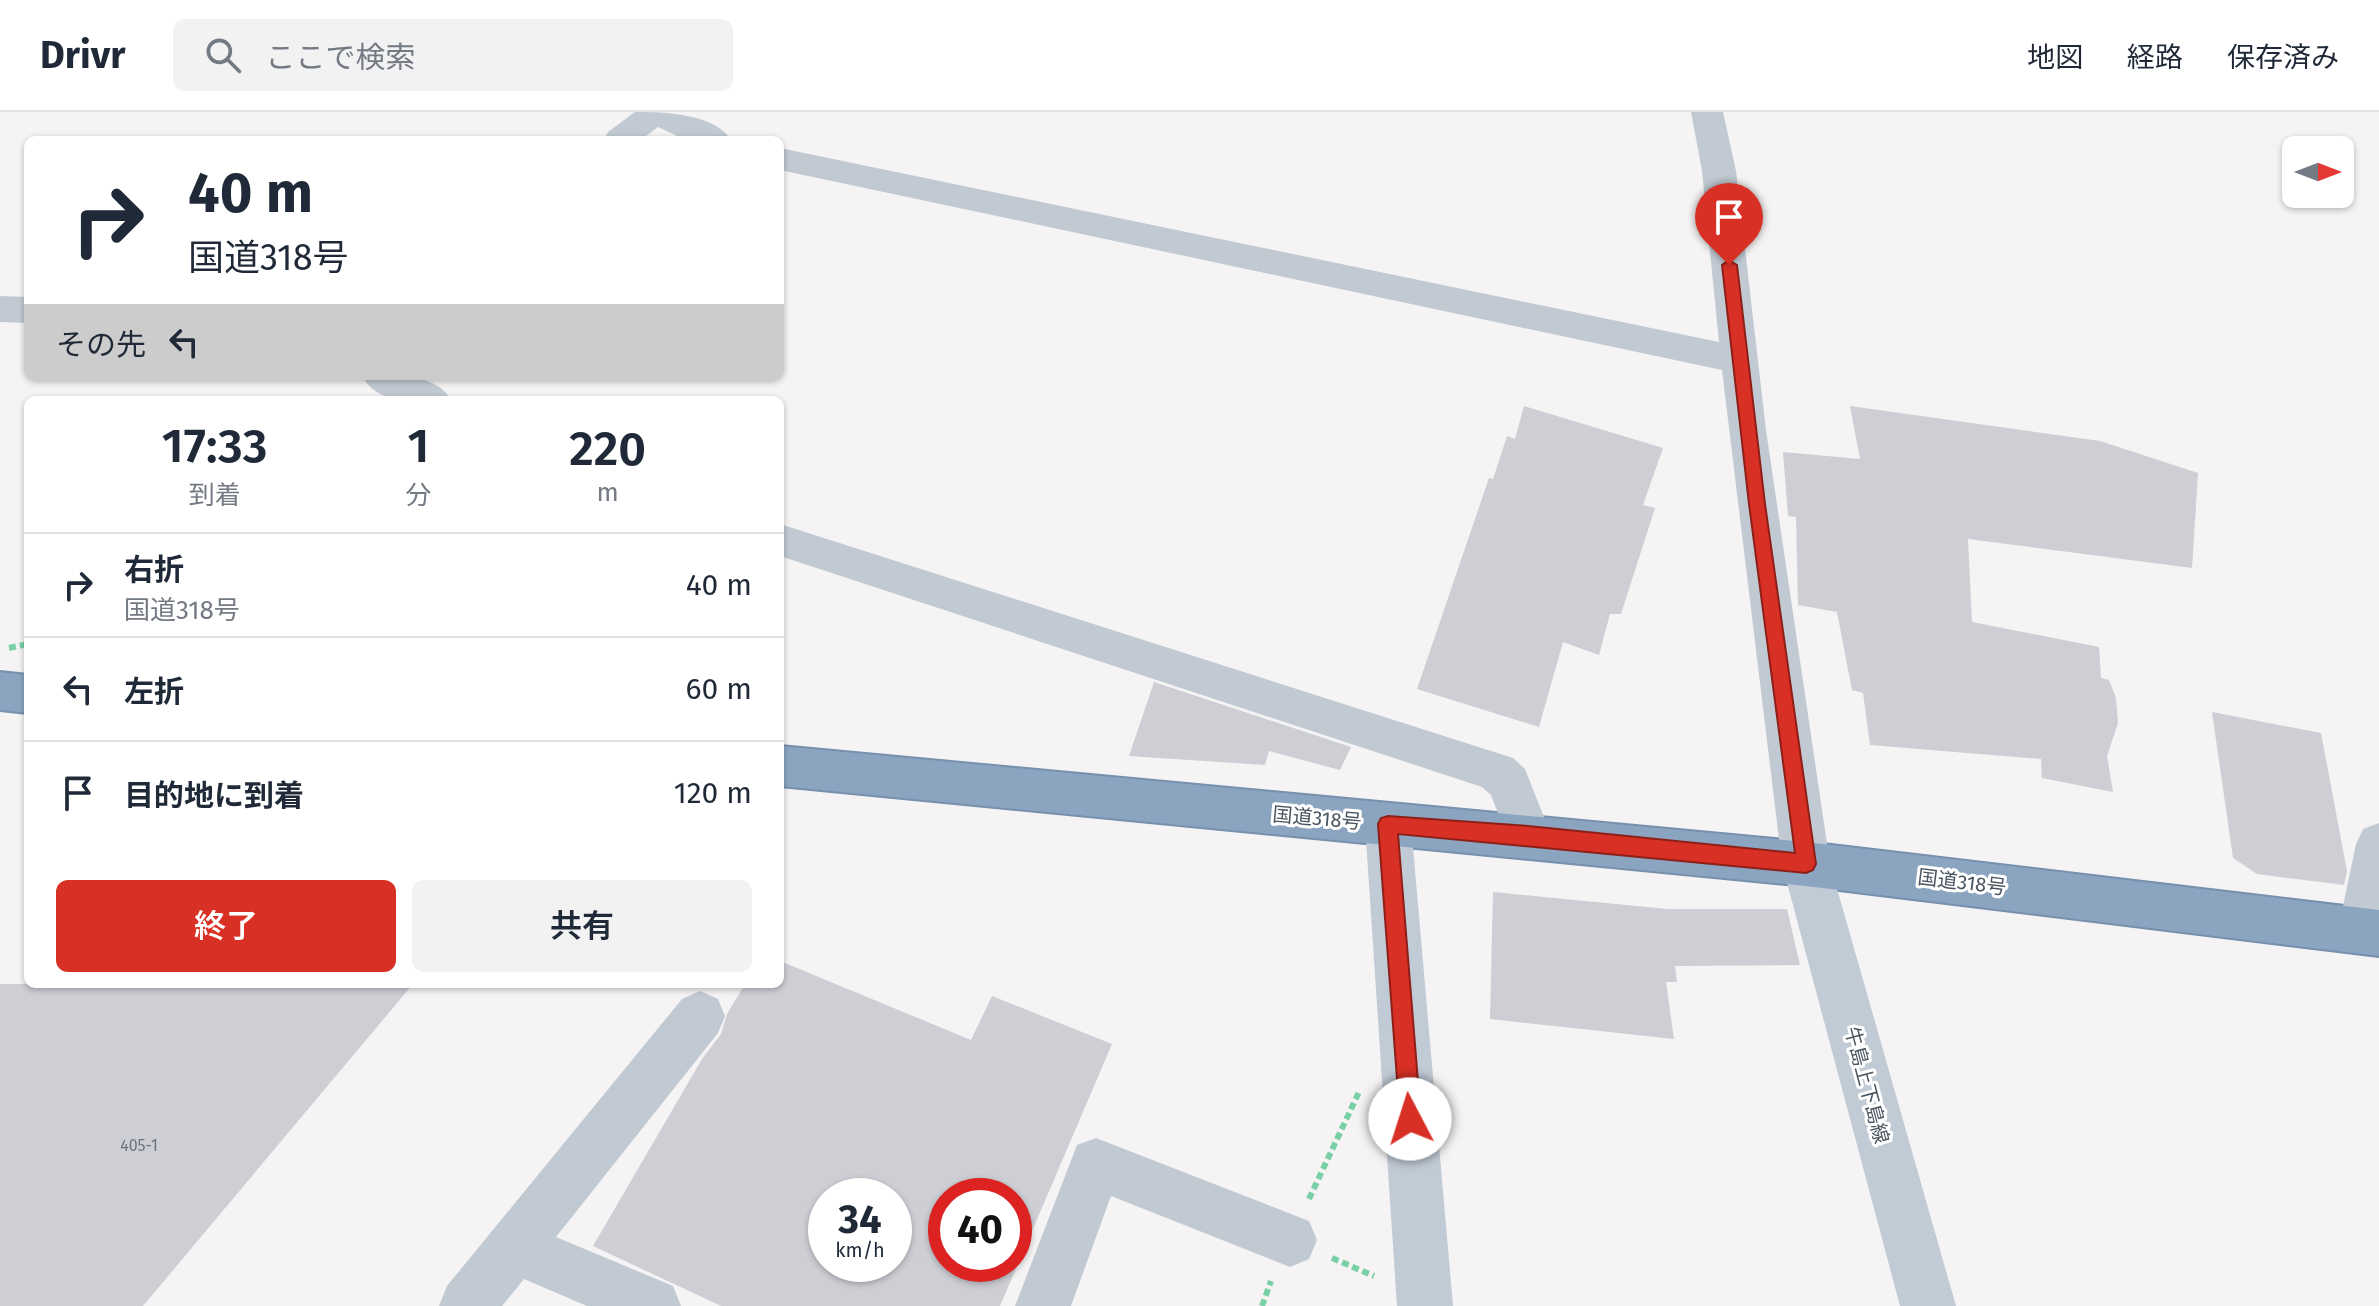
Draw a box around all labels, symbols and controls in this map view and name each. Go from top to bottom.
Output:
search box [173,19,733,91]
text: Drivr [40,32,125,78]
icon: search [201,33,245,77]
text: ここで検索 [265,40,415,76]
text: 地図 [2027,41,2083,74]
text: 経路 [2127,41,2183,74]
text: 保存済み [2227,41,2339,74]
north arrow [2282,136,2354,208]
map controls [2282,136,2354,208]
text: 40 m [188,160,313,227]
icon: right [56,168,160,272]
pin [1695,183,1763,265]
icon: arrive [1707,195,1751,239]
text: 国道318号 [188,236,349,280]
icon: left [162,320,206,364]
text: その先 [56,327,146,363]
text: 17:33 [162,417,268,475]
text: 1 [407,417,429,475]
text: 220 [569,420,646,478]
text: m [597,477,619,508]
text: 到着 [189,480,241,511]
text: 分 [405,480,431,511]
text: 右折 [124,552,184,588]
icon: right [56,563,100,607]
text: 40 m [686,567,752,603]
text: 国道318号 [124,595,240,626]
icon: left [56,667,100,711]
text: 60 m [686,671,752,707]
text: 左折 [124,674,184,710]
icon: arrive [56,771,100,815]
text: 120 m [674,775,752,811]
text: 目的地に到着 [124,778,304,814]
street label: 国道318号 [1272,802,1362,834]
street label: 国道318号 [1916,865,2008,899]
button: 終了 [56,880,396,972]
button: 共有 [412,880,752,972]
street label: 牛島上下島線 [1840,1024,1894,1146]
position arrow [1368,1077,1452,1161]
house number: 405-1 [120,1136,158,1155]
speed limit sign: 40 [928,1178,1032,1282]
text: 34 [838,1196,882,1244]
text: km/h [835,1238,885,1262]

